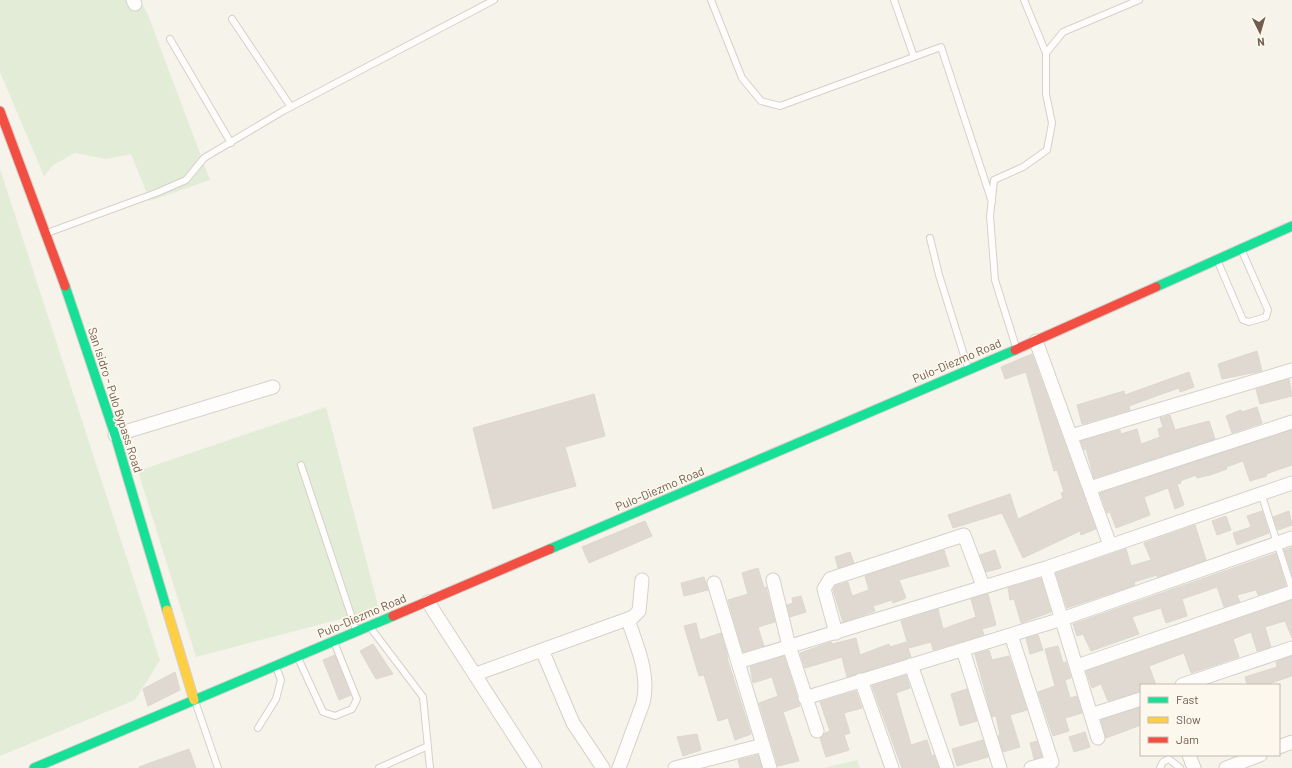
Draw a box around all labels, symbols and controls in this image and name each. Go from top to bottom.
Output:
north arrow [1240,12,1280,52]
text: N [1257,36,1265,49]
street label: San Isidro - Pulo Bypass Road [86,325,146,474]
street label: Pulo-Diezmo Road [910,335,1003,385]
street label: Pulo-Diezmo Road [613,463,706,513]
street label: Pulo-Diezmo Road [315,590,408,640]
legend [1140,684,1280,756]
text: Fast [1176,692,1199,706]
text: Slow [1176,712,1201,726]
text: Jam [1176,732,1199,746]

